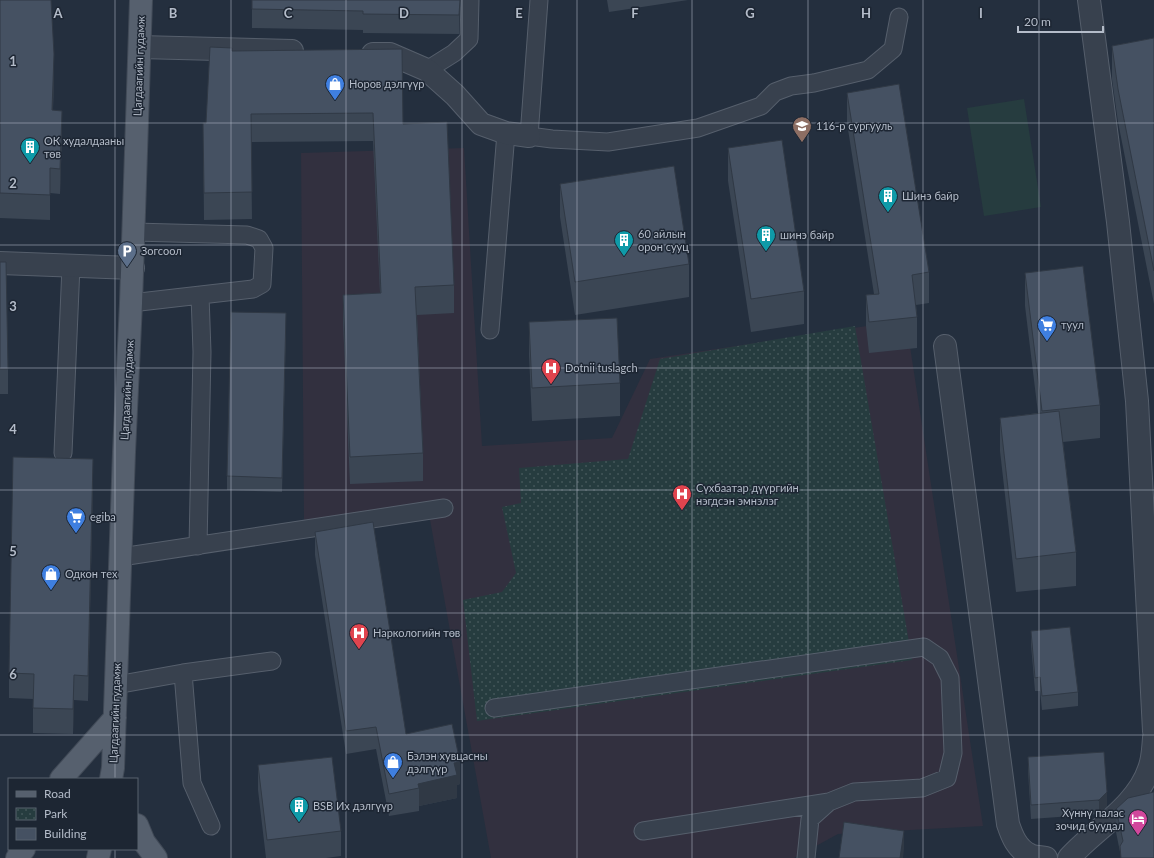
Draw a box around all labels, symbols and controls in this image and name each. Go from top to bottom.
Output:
text: A [52,5,63,21]
text: B [169,5,178,21]
text: C [284,5,293,21]
text: D [399,5,409,21]
text: E [515,5,523,21]
text: F [631,5,639,21]
text: G [745,5,755,21]
text: H [861,5,871,21]
text: I [979,5,983,21]
scale bar [1018,8,1103,34]
text: 20 m [1024,14,1051,29]
street label: Цагдаагийн гудамж [130,15,147,116]
text: 1 [9,53,17,69]
shop icon: Норов дэлгүүр [324,73,346,101]
place label: Норов дэлгүүр [349,77,425,90]
school or university icon: 116-р сургууль [791,115,813,143]
place label: 116-р сургууль [816,119,892,132]
place label: ОК худалдааны төв [44,134,124,160]
building icon: ОК худалдааны төв [19,136,41,164]
text: 2 [9,175,17,191]
building icon: Шинэ байр [877,185,899,213]
place label: Шинэ байр [902,189,959,202]
building icon: шинэ байр [755,224,777,252]
place label: 60 айлын орон сууц [638,227,689,253]
place label: шинэ байр [780,228,834,241]
building icon: 60 айлын орон сууц [613,229,635,257]
parking icon: Зогсоол [116,240,138,268]
place label: Зогсоол [141,244,182,257]
text: 3 [9,298,17,314]
supermarket icon: туул [1036,314,1058,342]
place label: туул [1061,318,1084,331]
street label: Цагдаагийн гудамж [117,339,136,440]
hospital icon: Dotnii tuslagch [540,357,562,385]
place label: Dotnii tuslagch [565,361,638,374]
text: 4 [9,421,17,437]
place label: Сүхбаатар дүүргийн нэгдсэн эмнэлэг [696,481,799,507]
hospital icon: Сүхбаатар дүүргийн нэгдсэн эмнэлэг [671,483,693,511]
supermarket icon: egiba [65,506,87,534]
place label: egiba [90,510,116,523]
text: 5 [9,543,17,559]
shop icon: Одкон тех [40,563,62,591]
place label: Одкон тех [65,567,118,580]
hospital icon: Наркологийн төв [348,622,370,650]
place label: Наркологийн төв [373,626,460,639]
street label: Цагдаагийн гудамж [106,662,123,763]
text: 6 [9,666,17,682]
place label: Бэлэн хувцасны дэлгүүр [407,749,488,775]
shop icon: Бэлэн хувцасны дэлгүүр [382,751,404,779]
legend [8,778,138,850]
text: Road [44,786,71,801]
building icon: BSB Их дэлгүүр [288,795,310,823]
place label: BSB Их дэлгүүр [313,799,393,812]
text: Park [44,806,68,821]
place label: Хүннү палас зочид буудал [1055,806,1124,832]
hotel icon: Хүннү палас зочид буудал [1127,808,1149,836]
text: Building [44,826,87,841]

